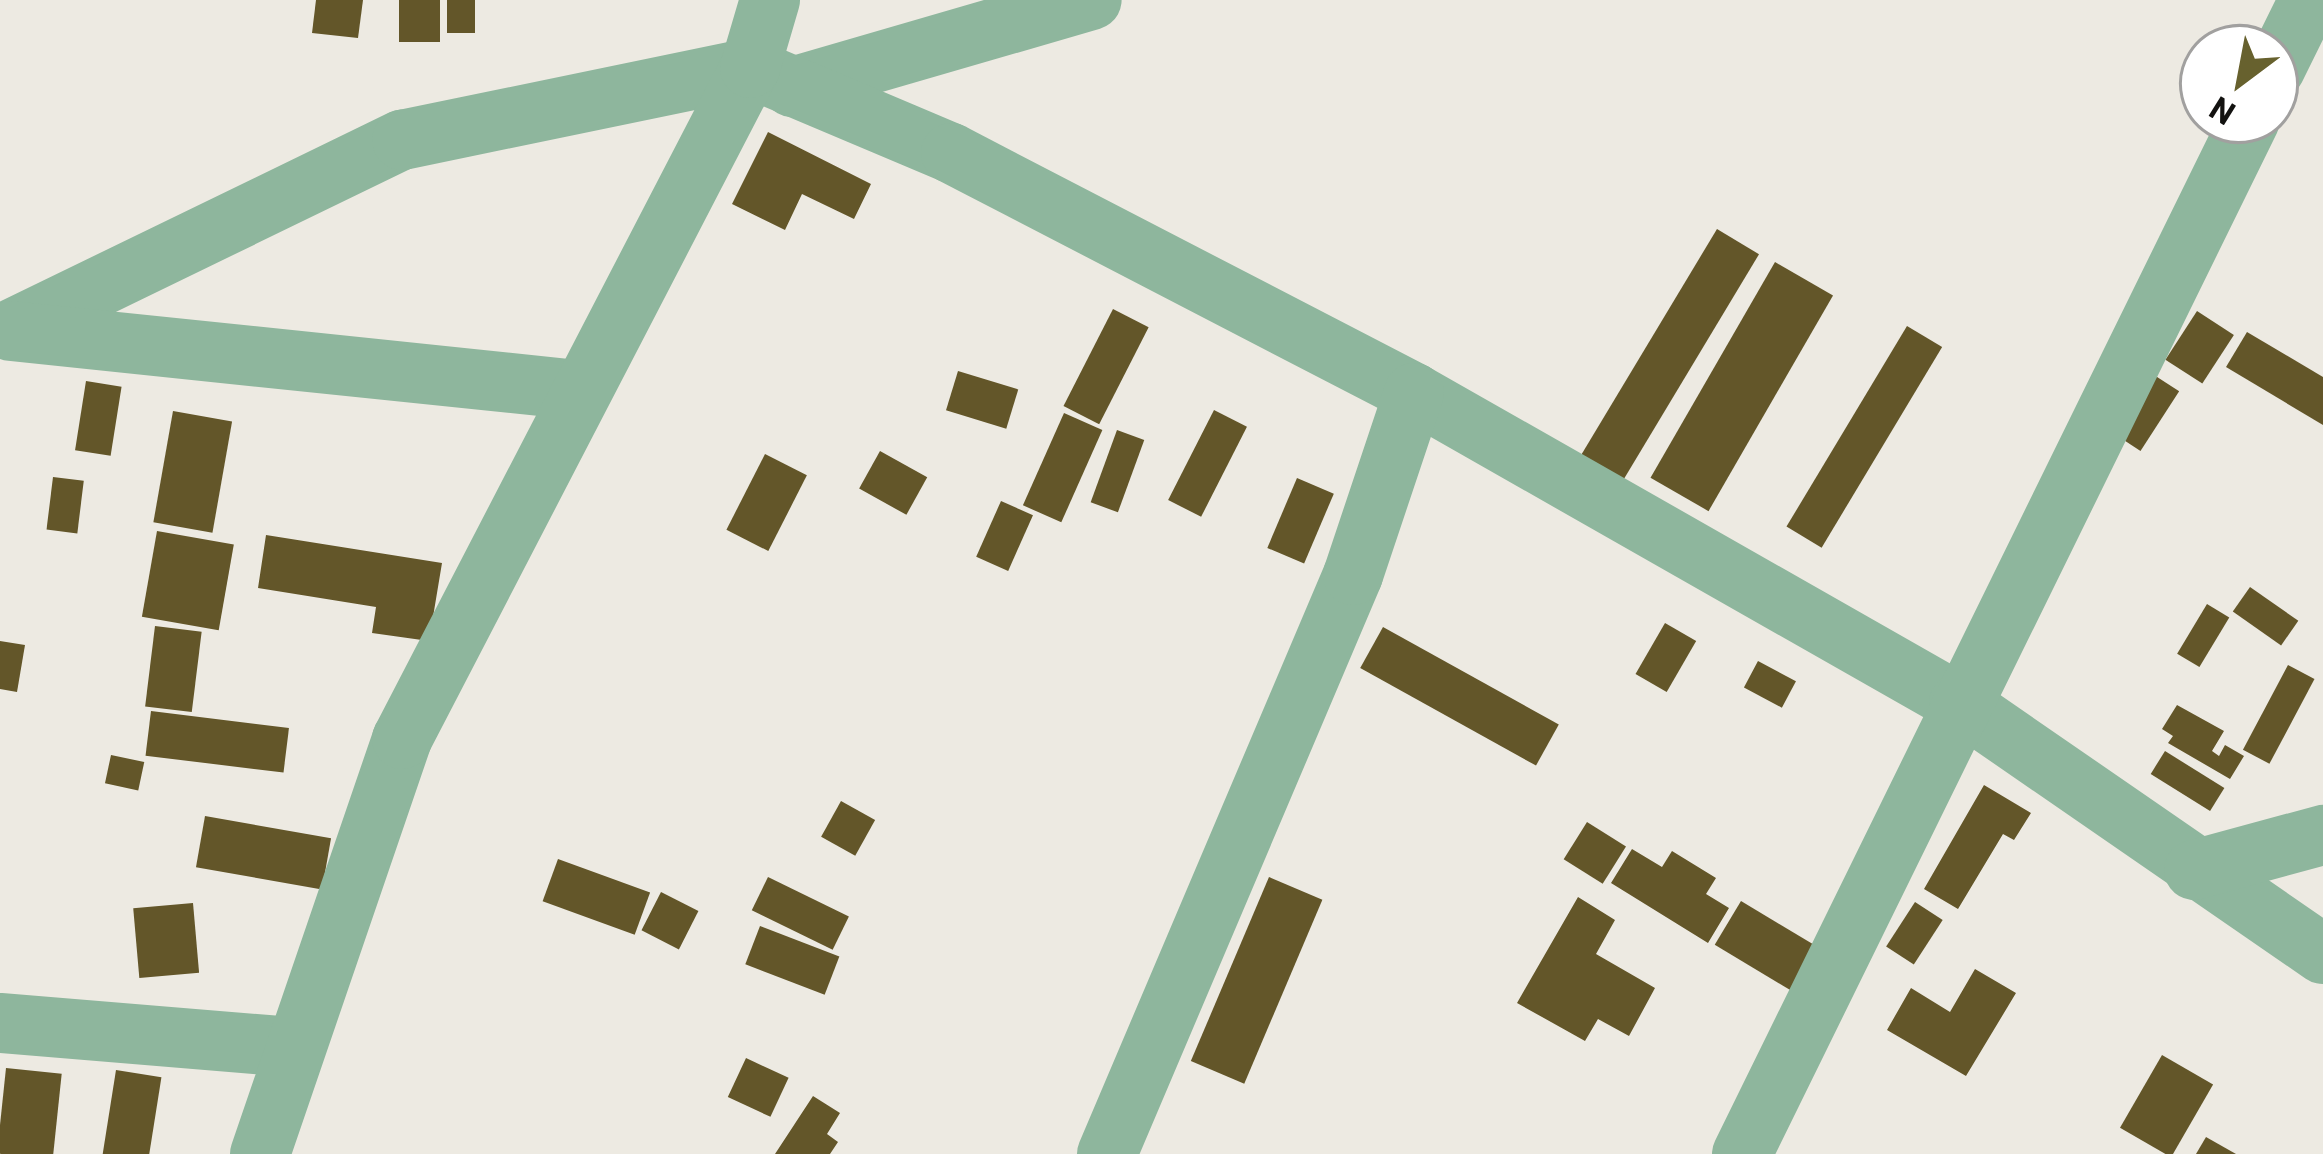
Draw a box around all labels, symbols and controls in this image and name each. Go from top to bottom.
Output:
north arrow [2179,24,2299,144]
text: N [2202,89,2241,135]

